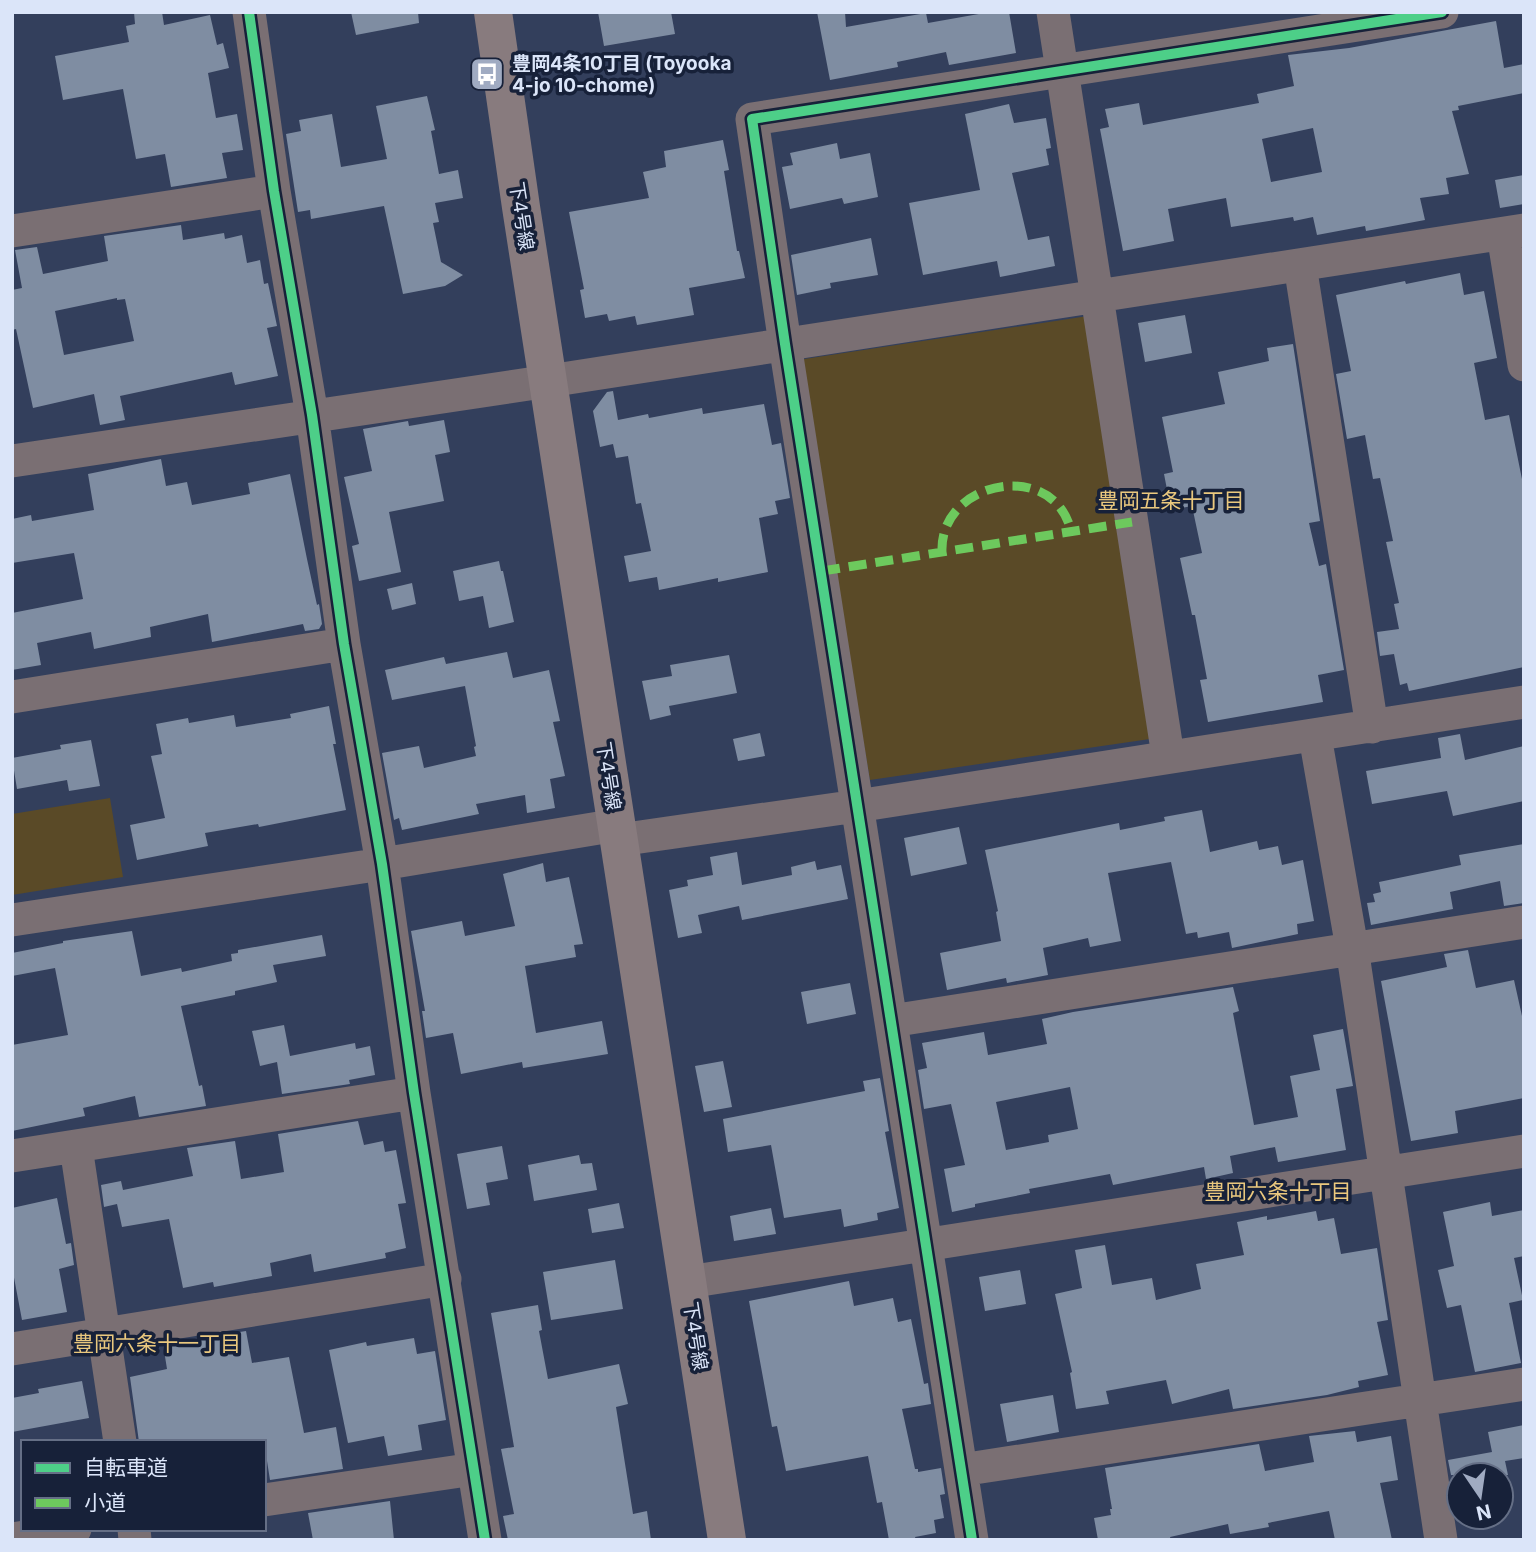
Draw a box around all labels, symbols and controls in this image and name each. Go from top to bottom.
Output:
place label: 豊岡4条10丁目 (Toyooka 4-jo 10-chome) [512,52,731,97]
bus stop icon: 豊岡4条10丁目 (Toyooka 4-jo 10-chome) [468,55,506,93]
street label: 下4号線 [505,180,538,252]
district label: 豊岡五条十丁目 [1098,488,1245,513]
street label: 下4号線 [592,740,625,812]
district label: 豊岡六条十丁目 [1205,1179,1352,1204]
street label: 下4号線 [679,1300,712,1372]
district label: 豊岡六条十一丁目 [73,1331,241,1356]
legend [21,1440,266,1531]
text: 自転車道 [84,1455,168,1480]
north arrow [1445,1461,1515,1531]
text: 小道 [84,1490,126,1515]
text: N [1474,1499,1493,1525]

